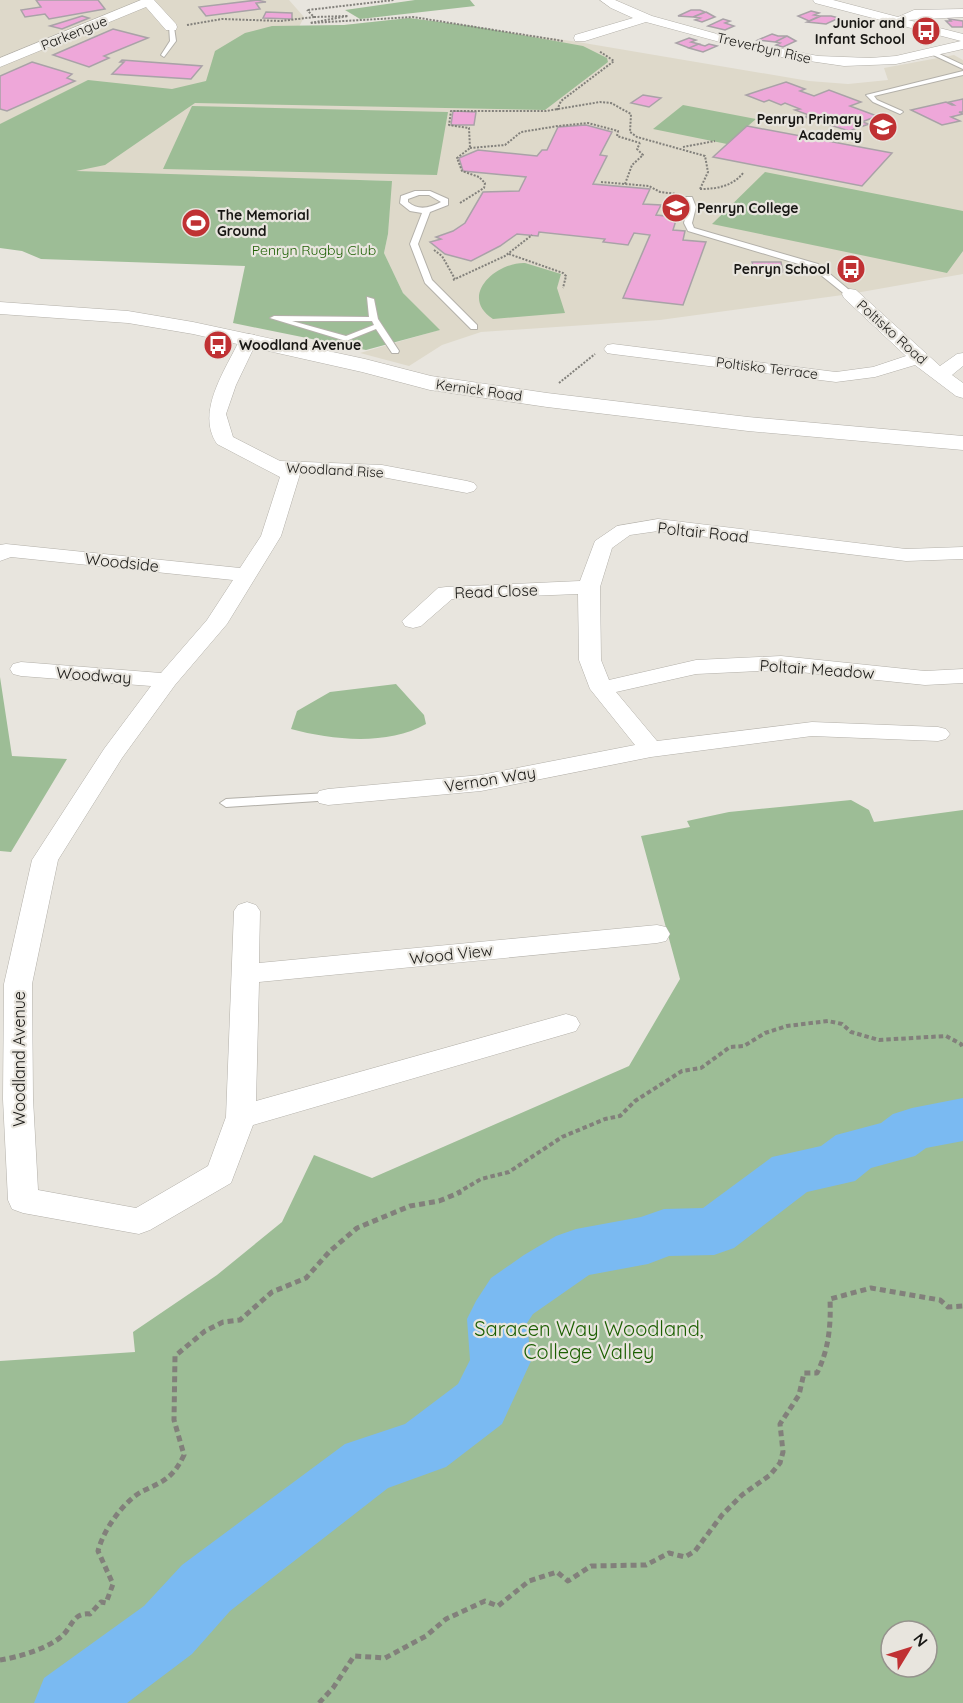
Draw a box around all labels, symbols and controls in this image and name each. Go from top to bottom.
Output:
street label: Parkengue [38,12,110,54]
place label: Junior and Infant School [815,14,905,48]
bus stop icon: Junior and Infant School [910,15,942,47]
street label: Treverbyn Rise [715,28,813,68]
place label: Penryn Primary Academy [757,110,862,144]
school or university icon: Penryn Primary Academy [867,111,899,143]
school or university icon: Penryn College [660,192,692,224]
place label: Penryn College [697,199,799,217]
place label: The Memorial Ground [217,206,309,240]
sports icon: The Memorial Ground [180,207,212,239]
park label: Penryn Rugby Club [252,241,376,259]
bus stop icon: Penryn School [835,253,867,285]
place label: Penryn School [733,260,830,278]
street label: Poltisko Road [853,296,931,368]
bus stop icon: Woodland Avenue [202,329,234,361]
place label: Woodland Avenue [239,336,361,354]
street label: Poltisko Terrace [715,353,819,383]
street label: Kernick Road [435,375,523,405]
street label: Woodland Rise [286,458,384,482]
street label: Poltair Road [656,517,750,547]
street label: Woodside [84,548,160,576]
street label: Read Close [454,580,538,602]
street label: Poltair Meadow [759,655,875,683]
street label: Woodway [56,662,132,688]
street label: Vernon Way [443,762,537,796]
street label: Wood View [408,940,494,968]
street label: Woodland Avenue [9,991,29,1127]
park label: Saracen Way Woodland, College Valley [474,1316,704,1364]
north arrow [879,1619,939,1679]
text: N [909,1629,932,1651]

